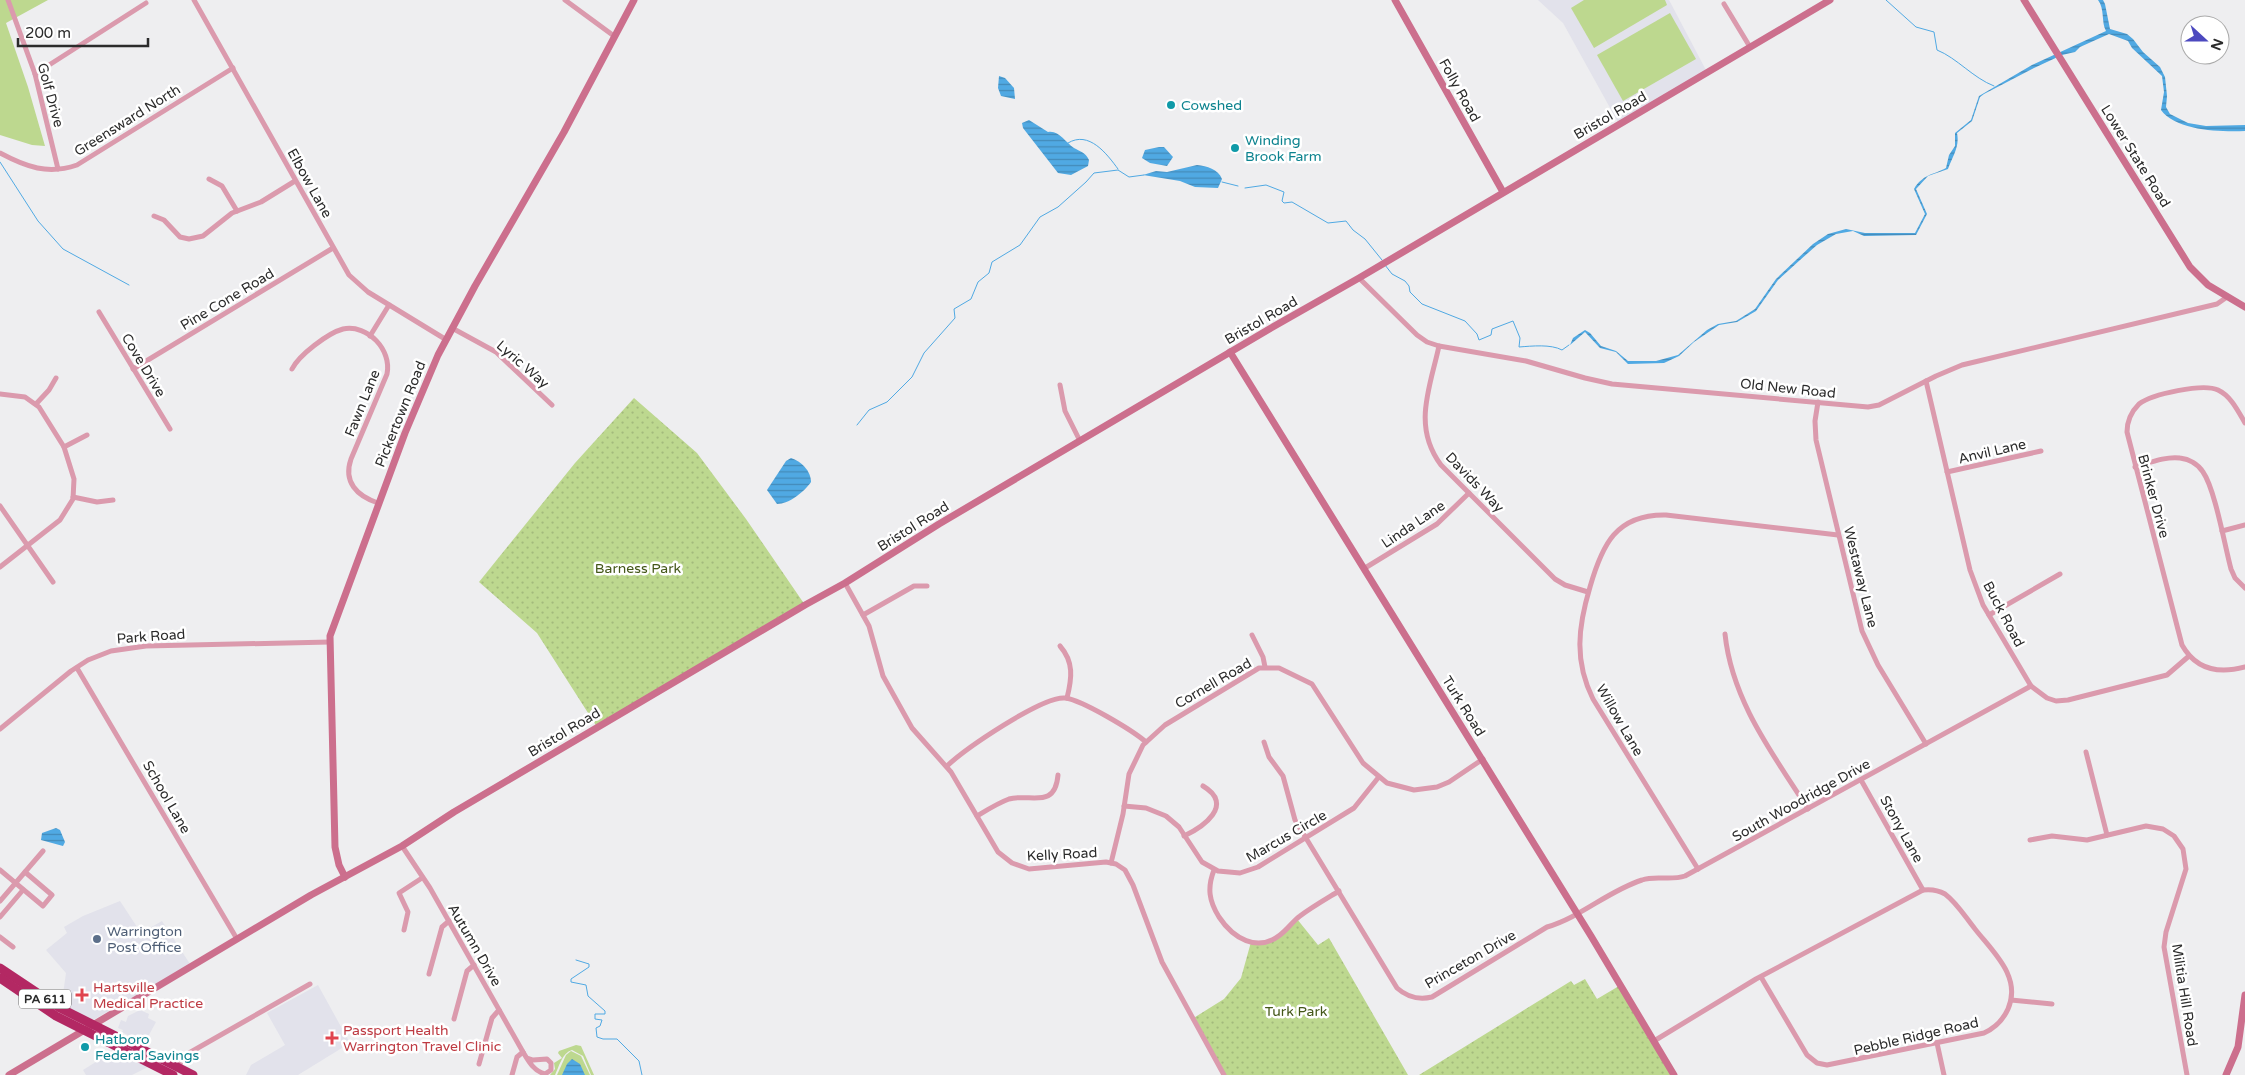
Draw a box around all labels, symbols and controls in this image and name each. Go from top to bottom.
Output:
scale bar [18,15,148,47]
north arrow [2180,15,2230,65]
text: 200 m [25,24,71,42]
text: N [2207,36,2227,53]
street label: Folly Road [1435,56,1484,125]
street label: Golf Drive [34,61,67,129]
street label: Greensward North [71,81,184,160]
street label: Bristol Road [1571,88,1650,143]
place label: Cowshed [1181,97,1242,114]
marker: Cowshed [1165,99,1177,111]
street label: Lower State Road [2097,102,2174,211]
place label: Winding Brook Farm [1245,132,1322,165]
marker: Winding Brook Farm [1229,142,1241,154]
street label: Elbow Lane [284,146,336,221]
street label: Pine Cone Road [177,265,277,334]
street label: Bristol Road [1222,293,1301,348]
street label: Cove Drive [118,330,169,400]
street label: Lyric Way [493,337,553,392]
street label: Pickertown Road [371,359,430,470]
street label: Fawn Lane [341,367,384,439]
street label: Old New Road [1739,375,1837,402]
street label: Anvil Lane [1956,435,2028,468]
street label: Davids Way [1442,449,1508,516]
street label: Brinker Drive [2134,452,2173,540]
street label: Linda Lane [1378,497,1448,552]
street label: Bristol Road [874,498,952,555]
street label: Westaway Lane [1840,525,1881,629]
park label: Barness Park [595,560,682,577]
street label: Buck Road [1979,578,2028,650]
street label: Park Road [116,626,186,647]
street label: Cornell Road [1172,655,1255,712]
street label: Turk Road [1438,673,1489,740]
street label: Willow Lane [1592,681,1647,759]
street label: Bristol Road [525,704,603,761]
street label: South Woodridge Drive [1729,755,1873,845]
street label: School Lane [139,758,194,837]
street label: Stony Lane [1876,793,1927,866]
street label: Marcus Circle [1243,807,1330,866]
street label: Kelly Road [1026,844,1098,865]
street label: Autumn Drive [444,901,505,989]
place label: Warrington Post Office [107,923,182,956]
street label: Princeton Drive [1422,926,1519,992]
marker: Warrington Post Office [91,933,103,945]
street label: Militia Hill Road [2168,942,2201,1048]
place label: Hartsville Medical Practice [93,979,203,1012]
marker: Hartsville Medical Practice [75,988,89,1002]
road number: PA 611 [19,990,71,1009]
park label: Turk Park [1265,1003,1328,1020]
street label: Pebble Ridge Road [1852,1014,1980,1059]
place label: Passport Health Warrington Travel Clinic [343,1022,501,1055]
place label: Hatboro Federal Savings [95,1031,200,1064]
marker: Passport Health Warrington Travel Clinic [325,1031,339,1045]
marker: Hatboro Federal Savings [79,1041,91,1053]

